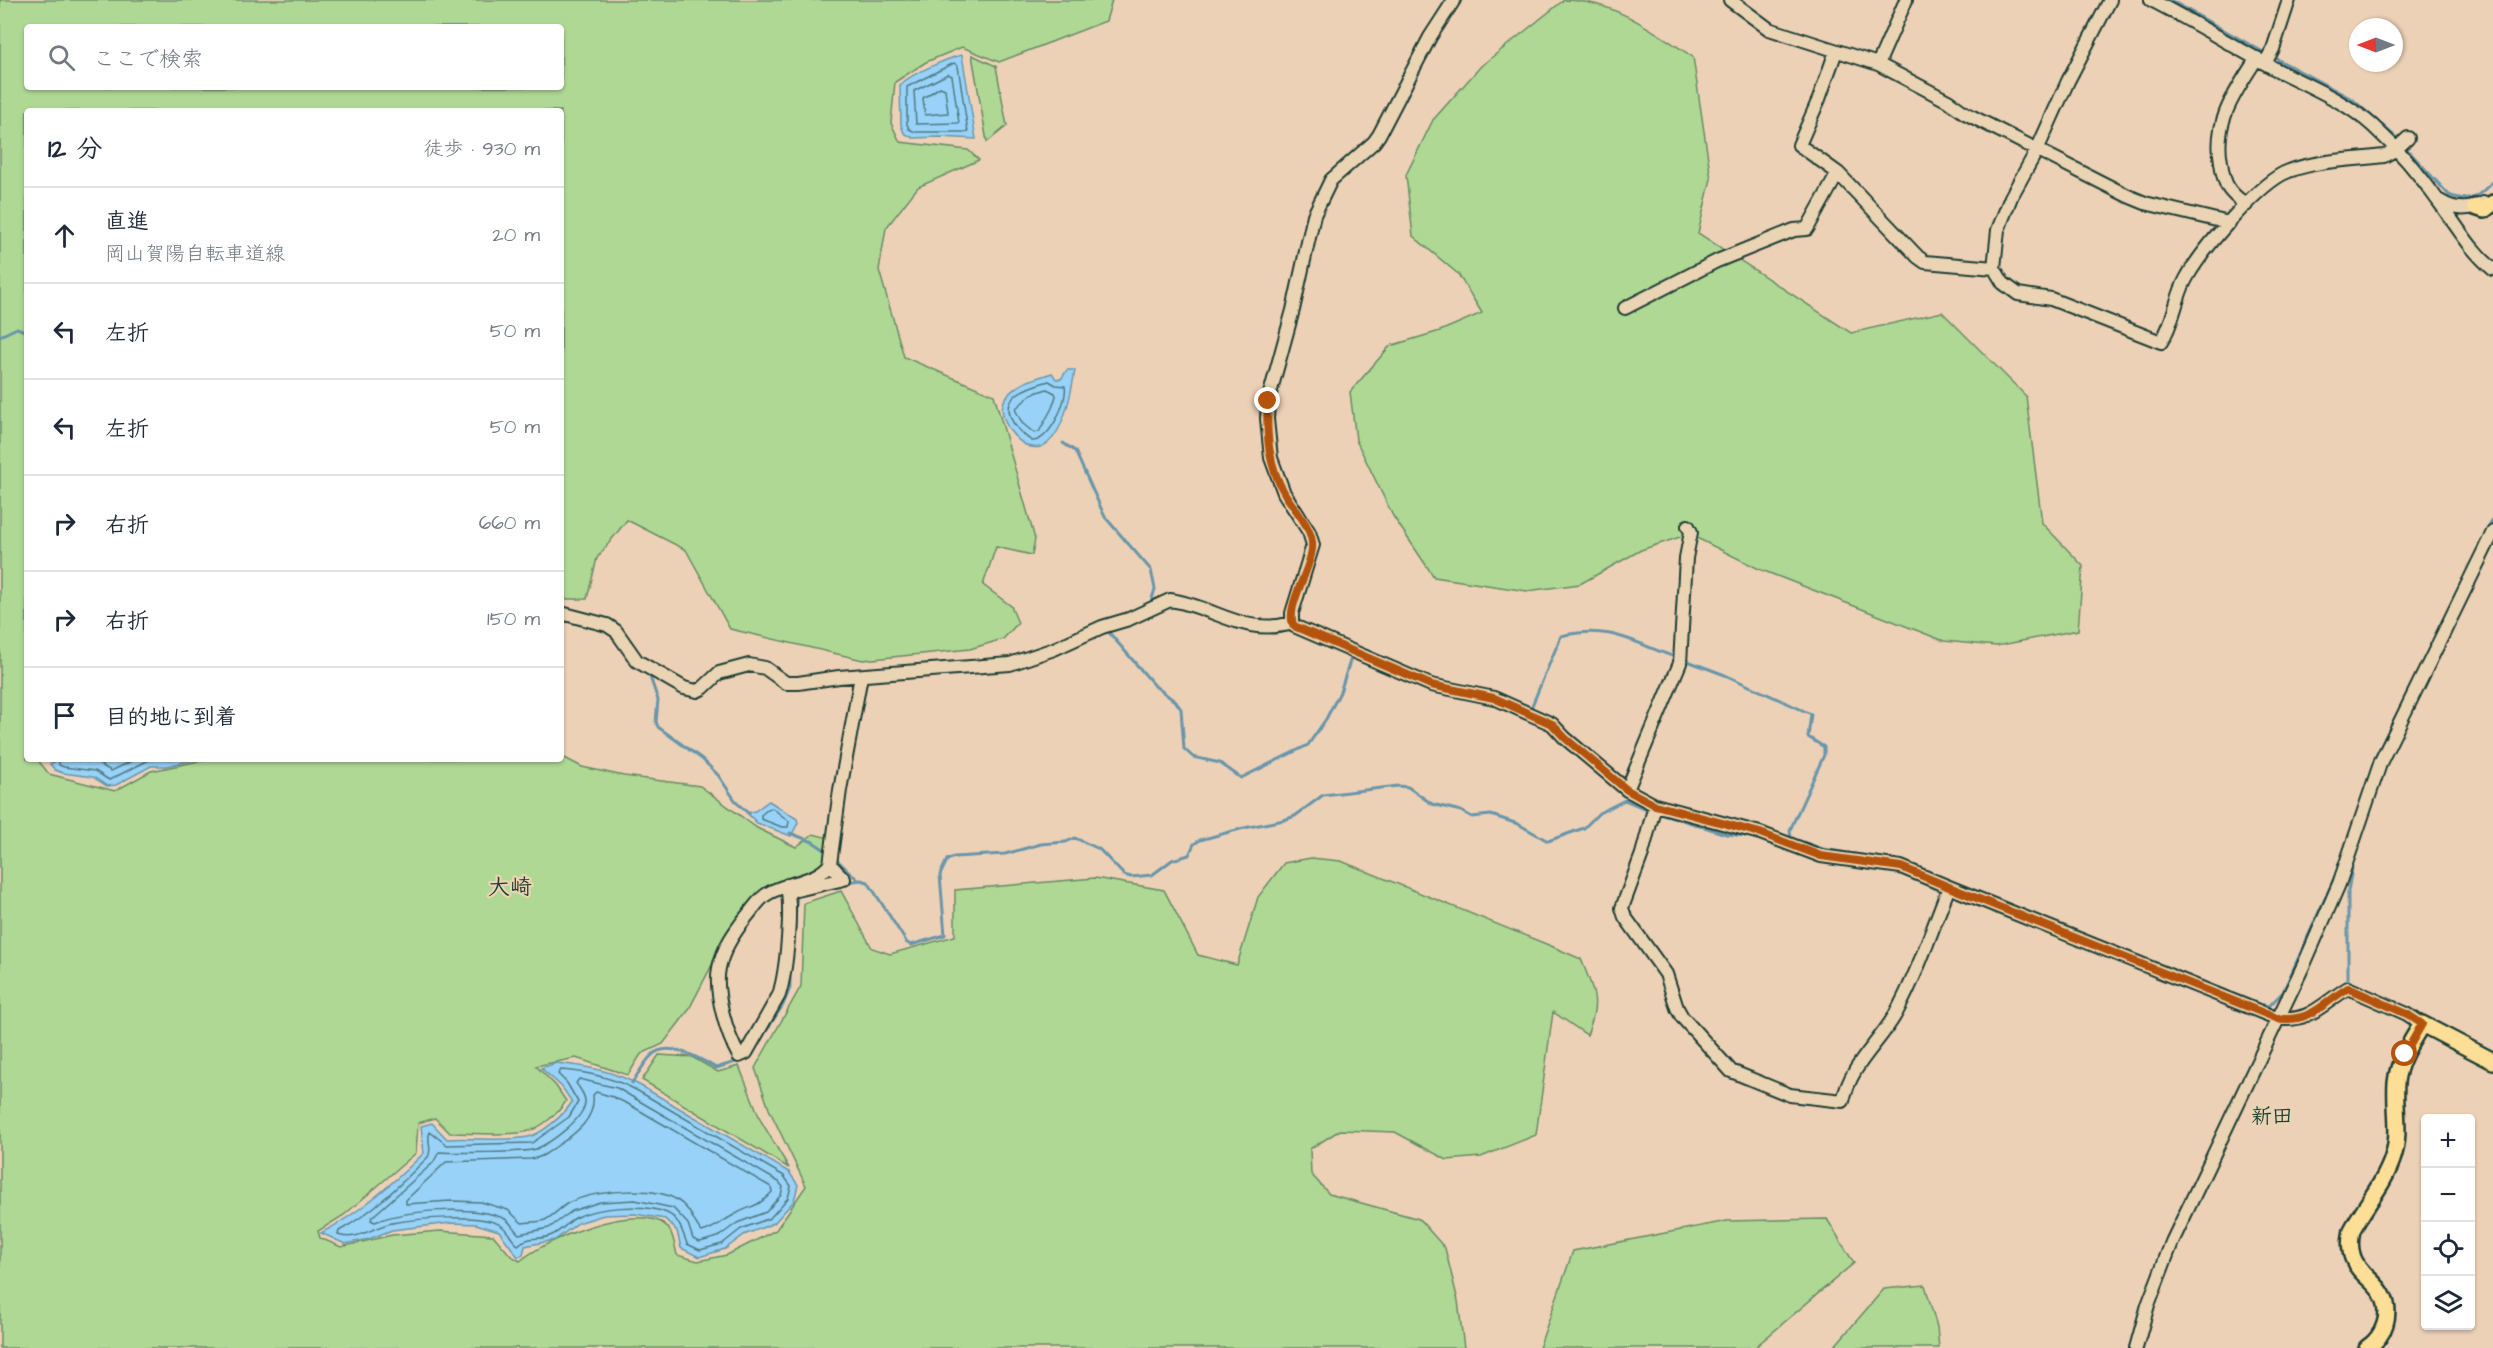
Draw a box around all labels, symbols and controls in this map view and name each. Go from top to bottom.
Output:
north arrow [2349,18,2403,72]
search box [24,24,564,90]
icon: search [45,41,78,74]
text: ここで検索 [93,44,203,75]
text: 12 分 [48,131,103,167]
text: 徒歩 · 930 m [423,135,540,163]
text: 直進 [105,206,149,237]
icon: ahead [48,219,81,252]
text: 20 m [492,221,540,249]
text: 岡山賀陽自転車道線 [105,240,285,268]
icon: left [48,315,81,348]
text: 50 m [490,317,540,345]
text: 左折 [105,318,149,349]
route end [1254,387,1280,413]
icon: left [48,411,81,444]
text: 50 m [490,413,540,441]
text: 左折 [105,414,149,445]
icon: right [48,507,81,540]
text: 660 m [479,509,540,537]
text: 右折 [105,510,149,541]
icon: right [48,603,81,636]
text: 150 m [487,605,540,633]
text: 右折 [105,606,149,637]
icon: arrive [48,699,81,732]
text: 目的地に到着 [105,702,237,733]
district label: 大崎 [488,872,532,903]
route start [2391,1040,2417,1066]
district label: 新田 [2251,1102,2293,1131]
map controls [2421,1114,2475,1330]
button: + [2421,1114,2475,1168]
button: − [2421,1168,2475,1222]
button: locate [2421,1222,2475,1276]
button: layers [2421,1276,2475,1330]

